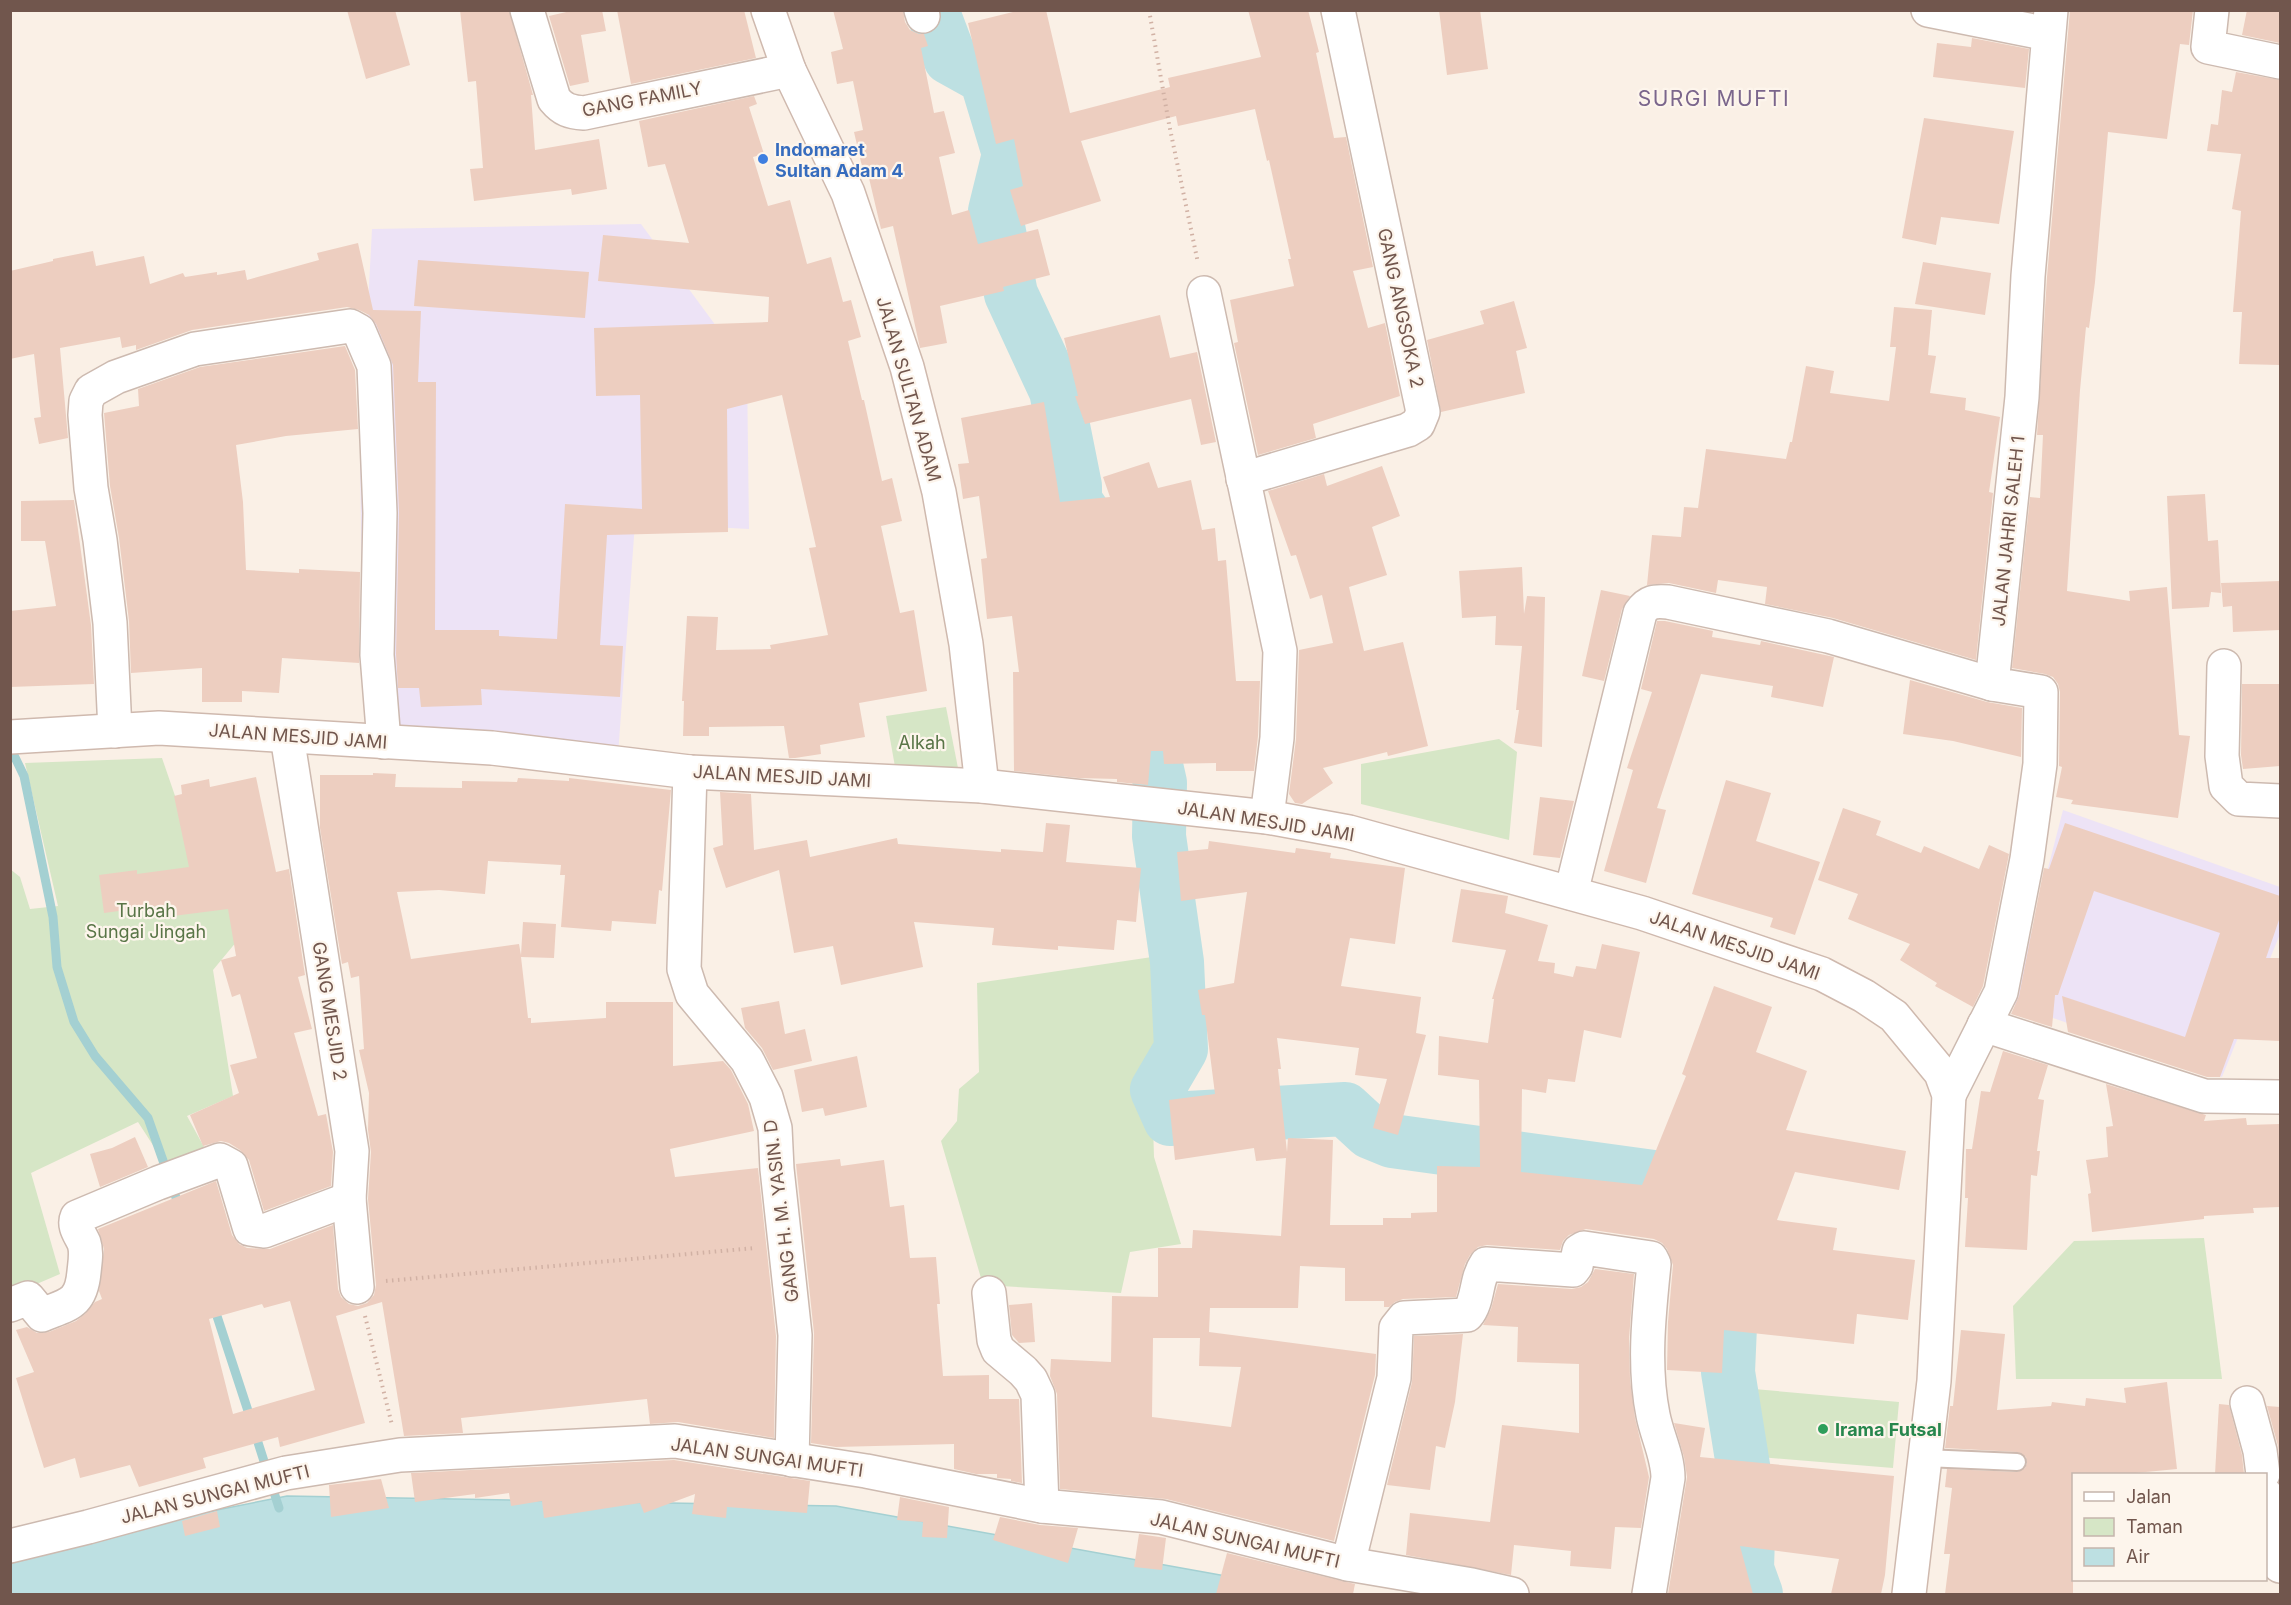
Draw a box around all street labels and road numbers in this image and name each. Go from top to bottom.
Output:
street label: GANG FAMILY [580,77,704,121]
street label: GANG ANGSOKA 2 [1374,226,1428,390]
street label: JALAN SULTAN ADAM [873,294,945,484]
street label: JALAN JAHRI SALEH 1 [1988,435,2028,627]
street label: JALAN MESJID JAMI [208,719,388,753]
street label: JALAN MESJID JAMI [692,761,872,791]
street label: JALAN MESJID JAMI [1176,797,1356,845]
street label: JALAN MESJID JAMI [1647,906,1823,984]
street label: GANG MESJID 2 [309,940,351,1082]
street label: GANG H. M. YASIN. D [759,1118,803,1304]
street label: JALAN SUNGAI MUFTI [669,1433,865,1481]
street label: JALAN SUNGAI MUFTI [118,1460,312,1528]
street label: JALAN SUNGAI MUFTI [1148,1508,1342,1572]

